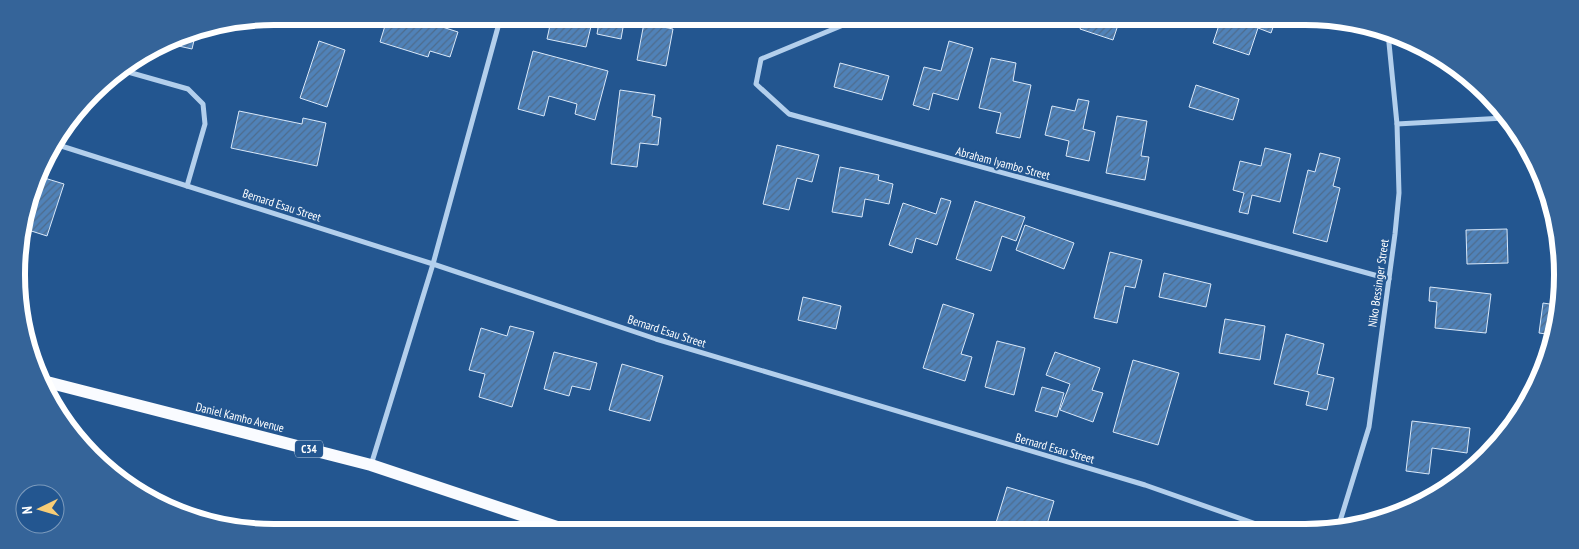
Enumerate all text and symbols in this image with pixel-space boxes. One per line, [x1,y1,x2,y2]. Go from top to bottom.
street label: Abraham Iyambo Street [954,143,1053,183]
street label: Bernard Esau Street [241,185,324,225]
street label: Niko Bessinger Street [1364,237,1392,328]
street label: Bernard Esau Street [626,311,709,351]
street label: Daniel Kamho Avenue [194,399,286,435]
street label: Bernard Esau Street [1014,430,1097,467]
road number: C34 [295,440,323,458]
north arrow [15,484,65,534]
text: N [18,506,36,515]

